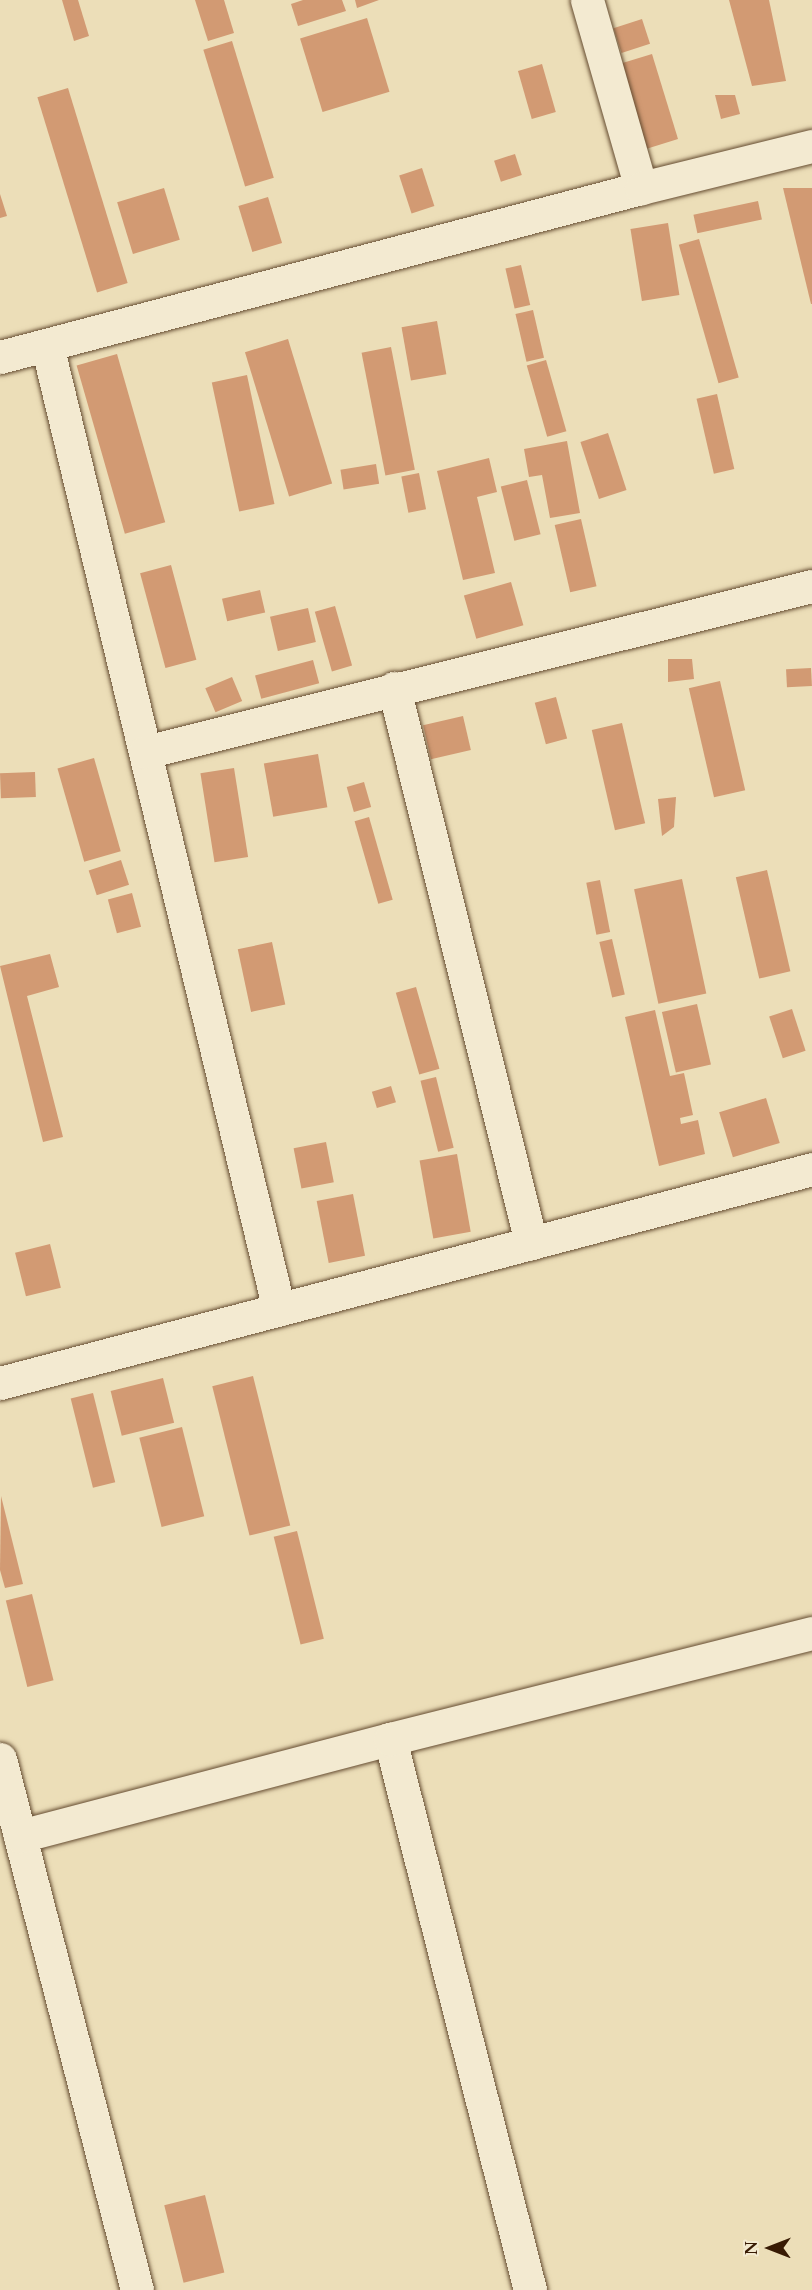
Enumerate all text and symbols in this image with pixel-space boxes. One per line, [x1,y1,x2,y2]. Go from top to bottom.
north arrow [740,2218,800,2278]
text: N [741,2241,763,2255]

